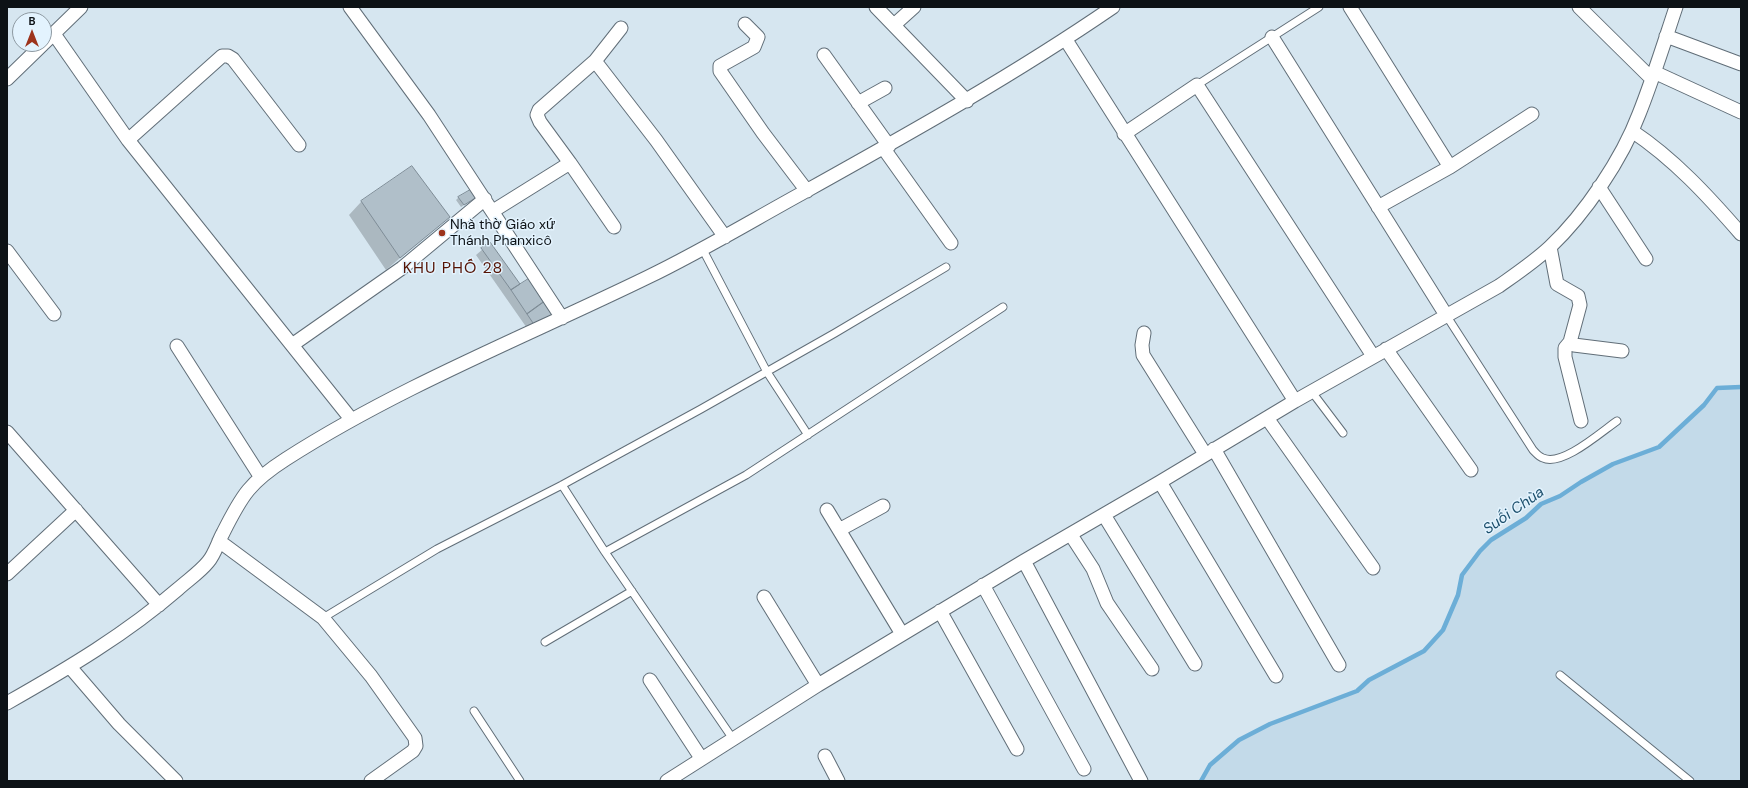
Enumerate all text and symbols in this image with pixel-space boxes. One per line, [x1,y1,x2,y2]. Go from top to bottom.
north arrow [12,12,52,52]
text: B [28,14,36,28]
place label: Nhà thờ Giáo xứ Thánh Phanxicô [450,217,555,250]
marker: Nhà thờ Giáo xứ Thánh Phanxicô [437,228,447,238]
district label: KHU PHỐ 28 [403,259,503,279]
water label: Suối Chùa [1480,483,1548,539]

